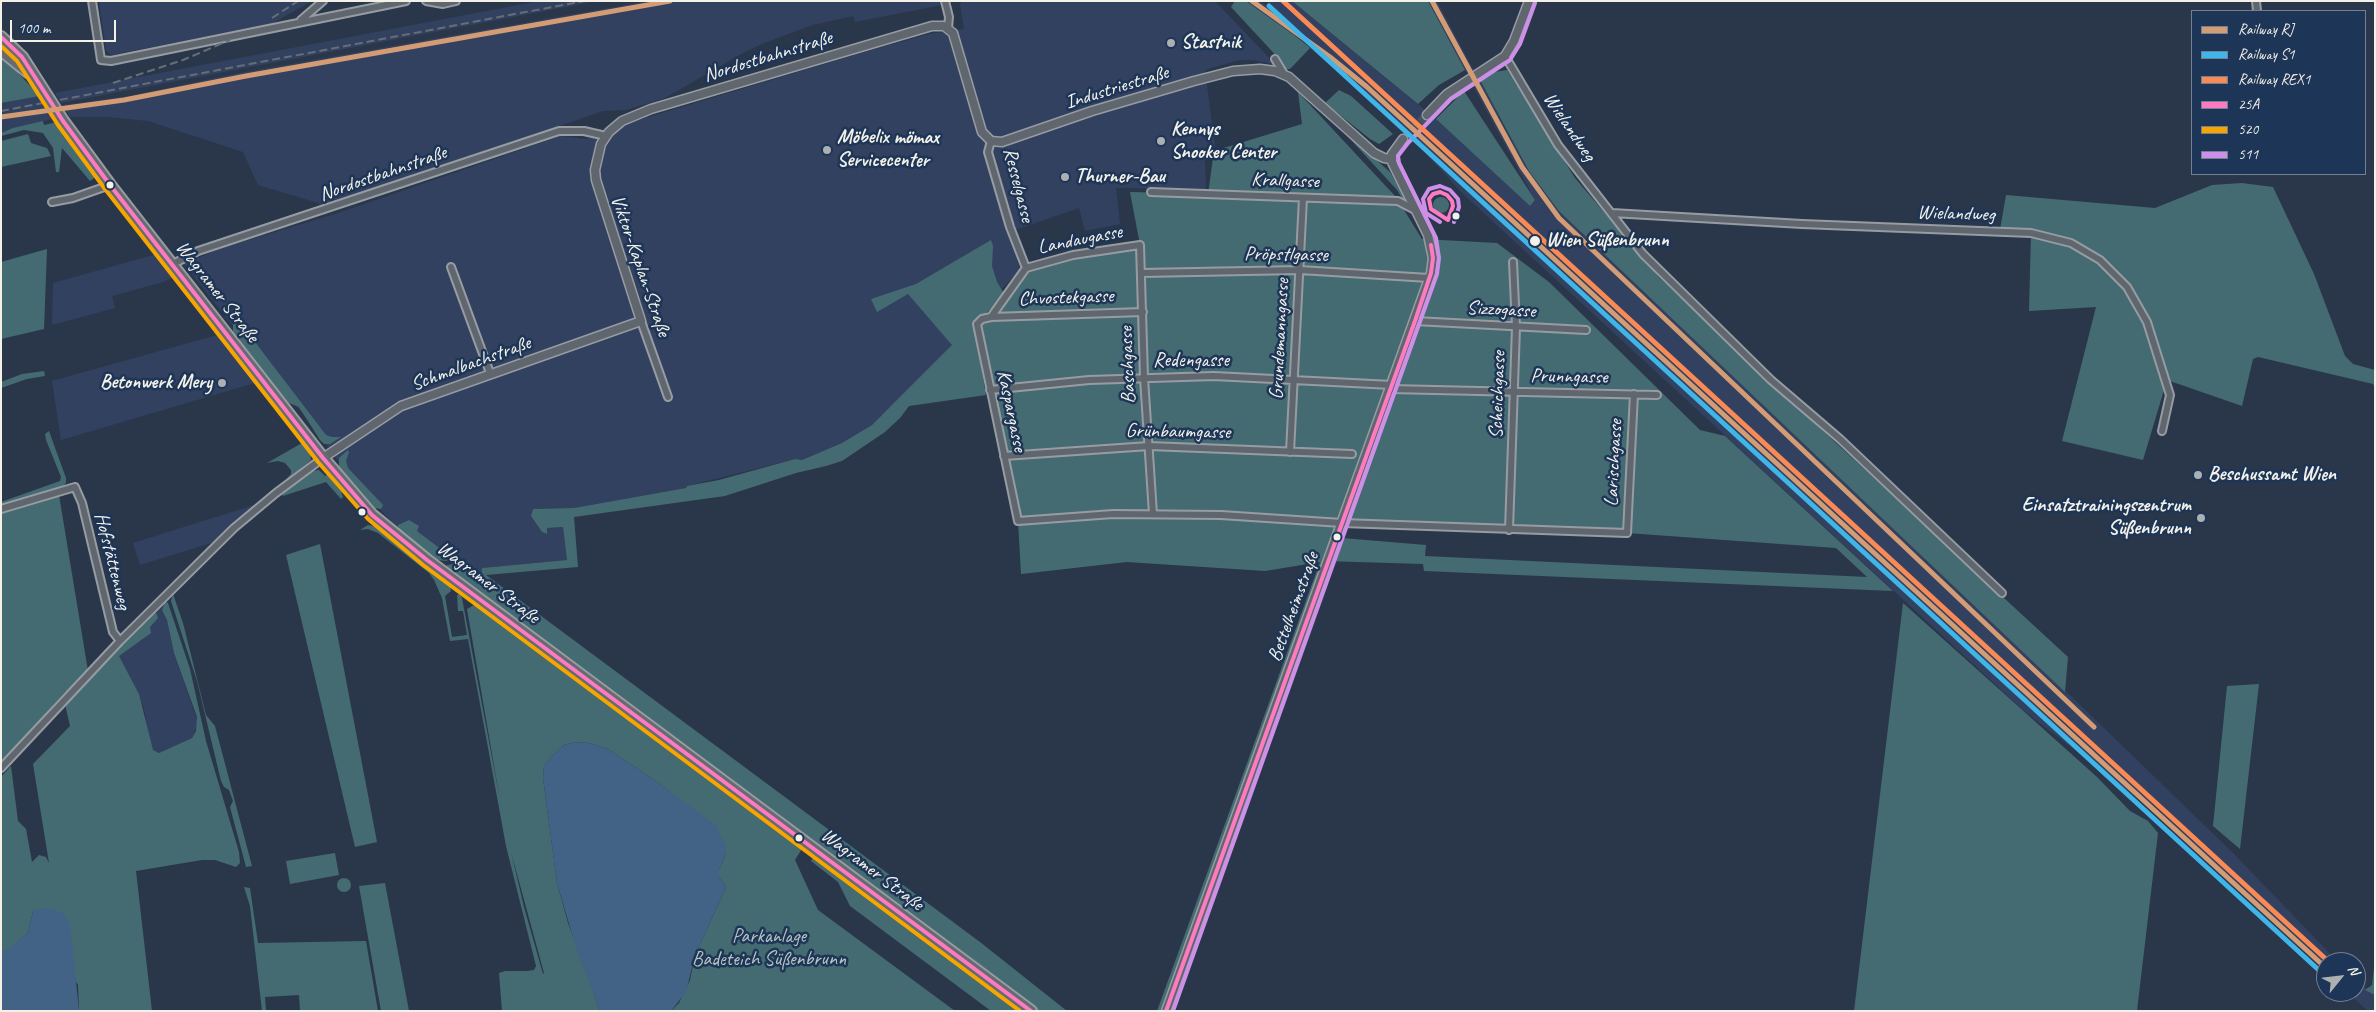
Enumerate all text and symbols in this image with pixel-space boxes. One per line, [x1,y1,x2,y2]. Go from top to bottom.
scale bar [12,10,119,42]
legend [2191,10,2366,175]
text: 100 m [18,19,50,38]
text: Railway RJ [2238,20,2293,39]
street label: Nordostbahnstraße [701,26,835,88]
place label: Stastnik [1181,31,1241,55]
marker: Stastnik [1165,37,1177,49]
text: Railway S1 [2238,45,2295,64]
street label: Industriestraße [1062,61,1172,115]
text: Railway REX1 [2238,70,2311,89]
street label: Wielandweg [1537,88,1601,166]
text: 25A [2238,95,2259,114]
place label: Kennys Snooker Center [1171,118,1276,165]
text: 520 [2238,120,2258,139]
place label: Möbelix mömax Servicecenter [837,126,939,173]
marker: Kennys Snooker Center [1155,135,1167,147]
street label: Nordostbahnstraße [316,141,450,207]
marker: Möbelix mömax Servicecenter [821,144,833,156]
street label: Resselgasse [997,145,1039,225]
text: 511 [2238,145,2258,164]
place label: Thurner-Bau [1075,165,1165,189]
street label: Krallgasse [1251,168,1319,194]
marker: Thurner-Bau [1059,171,1071,183]
unlabelled marker [105,180,115,190]
street label: Viktor-Kaplan-Straße [605,192,675,340]
street label: Wielandweg [1917,201,1995,227]
unlabelled marker [1451,211,1461,221]
street label: Landaugasse [1036,220,1124,260]
place label: Wien Süßenbrunn [1546,229,1669,253]
marker: Wien Süßenbrunn [1528,234,1542,248]
street label: Wagramer Straße [170,236,264,348]
street label: Pröpstlgasse [1244,242,1328,268]
street label: Grundemanngasse [1265,278,1295,400]
street label: Chvostekgasse [1018,284,1114,312]
street label: Sizzogasse [1466,296,1536,324]
street label: Baschgasse [1115,326,1141,404]
street label: Schmalbachstraße [408,331,534,397]
street label: Redengasse [1153,349,1229,373]
street label: Scheichgasse [1484,351,1512,439]
street label: Prunngasse [1530,364,1608,390]
street label: Kaspargasse [991,368,1031,454]
place label: Betonwerk Mery [100,371,212,395]
marker: Betonwerk Mery [216,377,228,389]
street label: Grünbaumgasse [1125,419,1231,445]
street label: Larischgasse [1600,419,1628,507]
place label: Beschussamt Wien [2208,463,2336,487]
marker: Beschussamt Wien [2192,469,2204,481]
place label: Einsatztrainingszentrum Süßenbrunn [2022,494,2191,541]
unlabelled marker [357,507,367,517]
street label: Hofstättenweg [88,510,136,612]
marker: Einsatztrainingszentrum Süßenbrunn [2195,512,2207,524]
unlabelled marker [1332,532,1342,542]
street label: Wagramer Straße [432,537,544,629]
street label: Bettelheimstraße [1263,549,1325,665]
street label: Wagramer Straße [816,824,928,916]
unlabelled marker [794,833,804,843]
park label: Parkanlage Badeteich Süßenbrunn [692,925,846,972]
north arrow [2316,952,2366,1002]
text: N [2344,962,2363,978]

